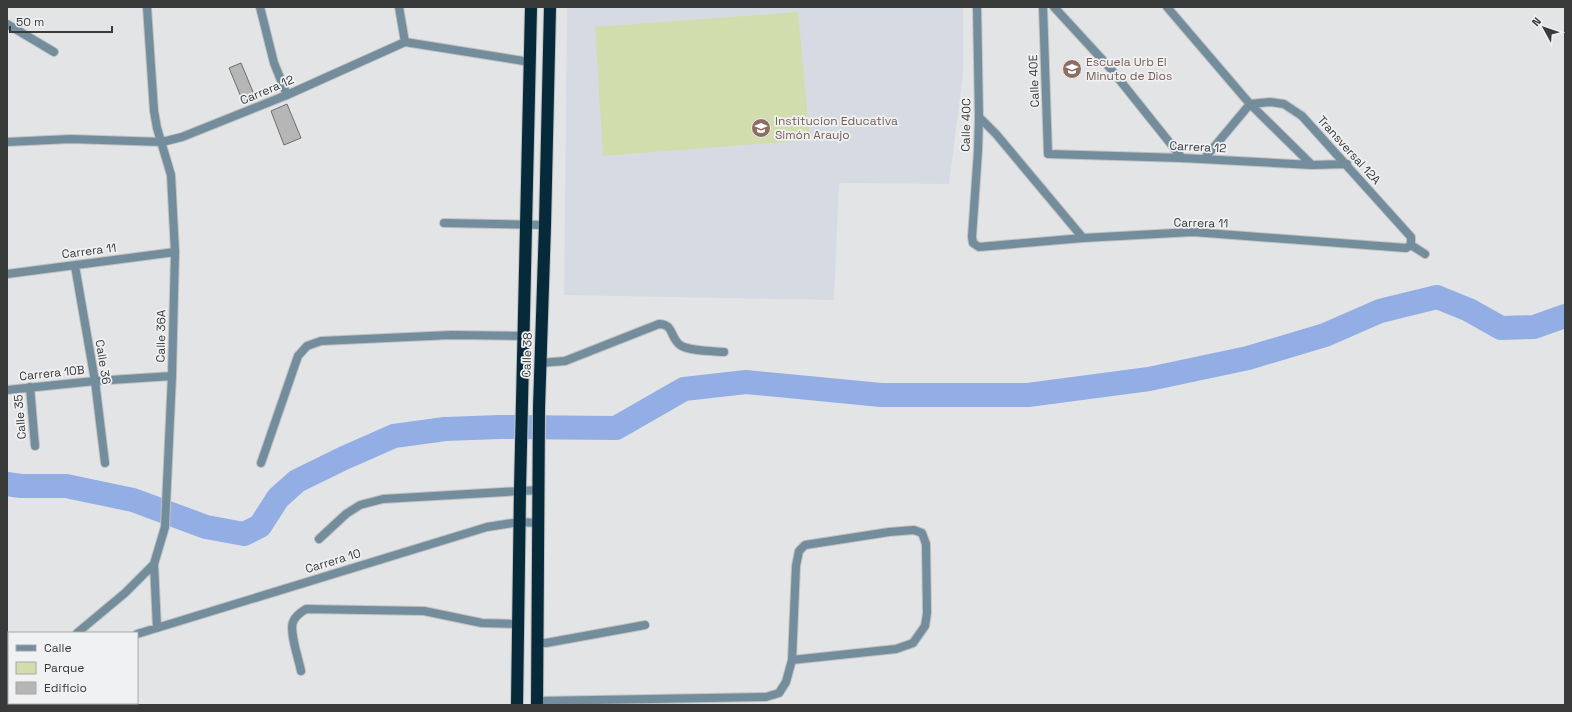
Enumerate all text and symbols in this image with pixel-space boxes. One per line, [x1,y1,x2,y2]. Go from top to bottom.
scale bar [10,8,112,34]
north arrow [1524,8,1564,48]
text: 50 m [16,14,44,30]
text: N [1529,14,1544,29]
street label: Calle 40E [1025,54,1043,108]
place label: Escuela Urb El Minuto de Dios [1086,54,1172,84]
school or university icon: Escuela Urb El Minuto de Dios [1061,58,1083,80]
street label: Carrera 12 [238,71,296,109]
street label: Calle 40C [958,98,974,152]
street label: Transversal 12A [1314,112,1385,188]
place label: Institucion Educativa Simón Araujo [775,113,898,143]
school or university icon: Institucion Educativa Simón Araujo [750,117,772,139]
street label: Carrera 12 [1169,138,1227,156]
street label: Carrera 11 [1173,215,1229,231]
street label: Carrera 11 [61,240,117,262]
street label: Calle 36A [153,309,169,363]
street label: Calle 38 [518,332,536,378]
street label: Calle 36 [92,338,114,386]
street label: Carrera 10B [19,362,85,384]
street label: Calle 35 [10,394,30,440]
street label: Carrera 10 [303,545,363,577]
legend [8,632,138,704]
text: Calle [44,640,72,656]
text: Parque [44,660,84,676]
text: Edificio [44,680,87,696]

